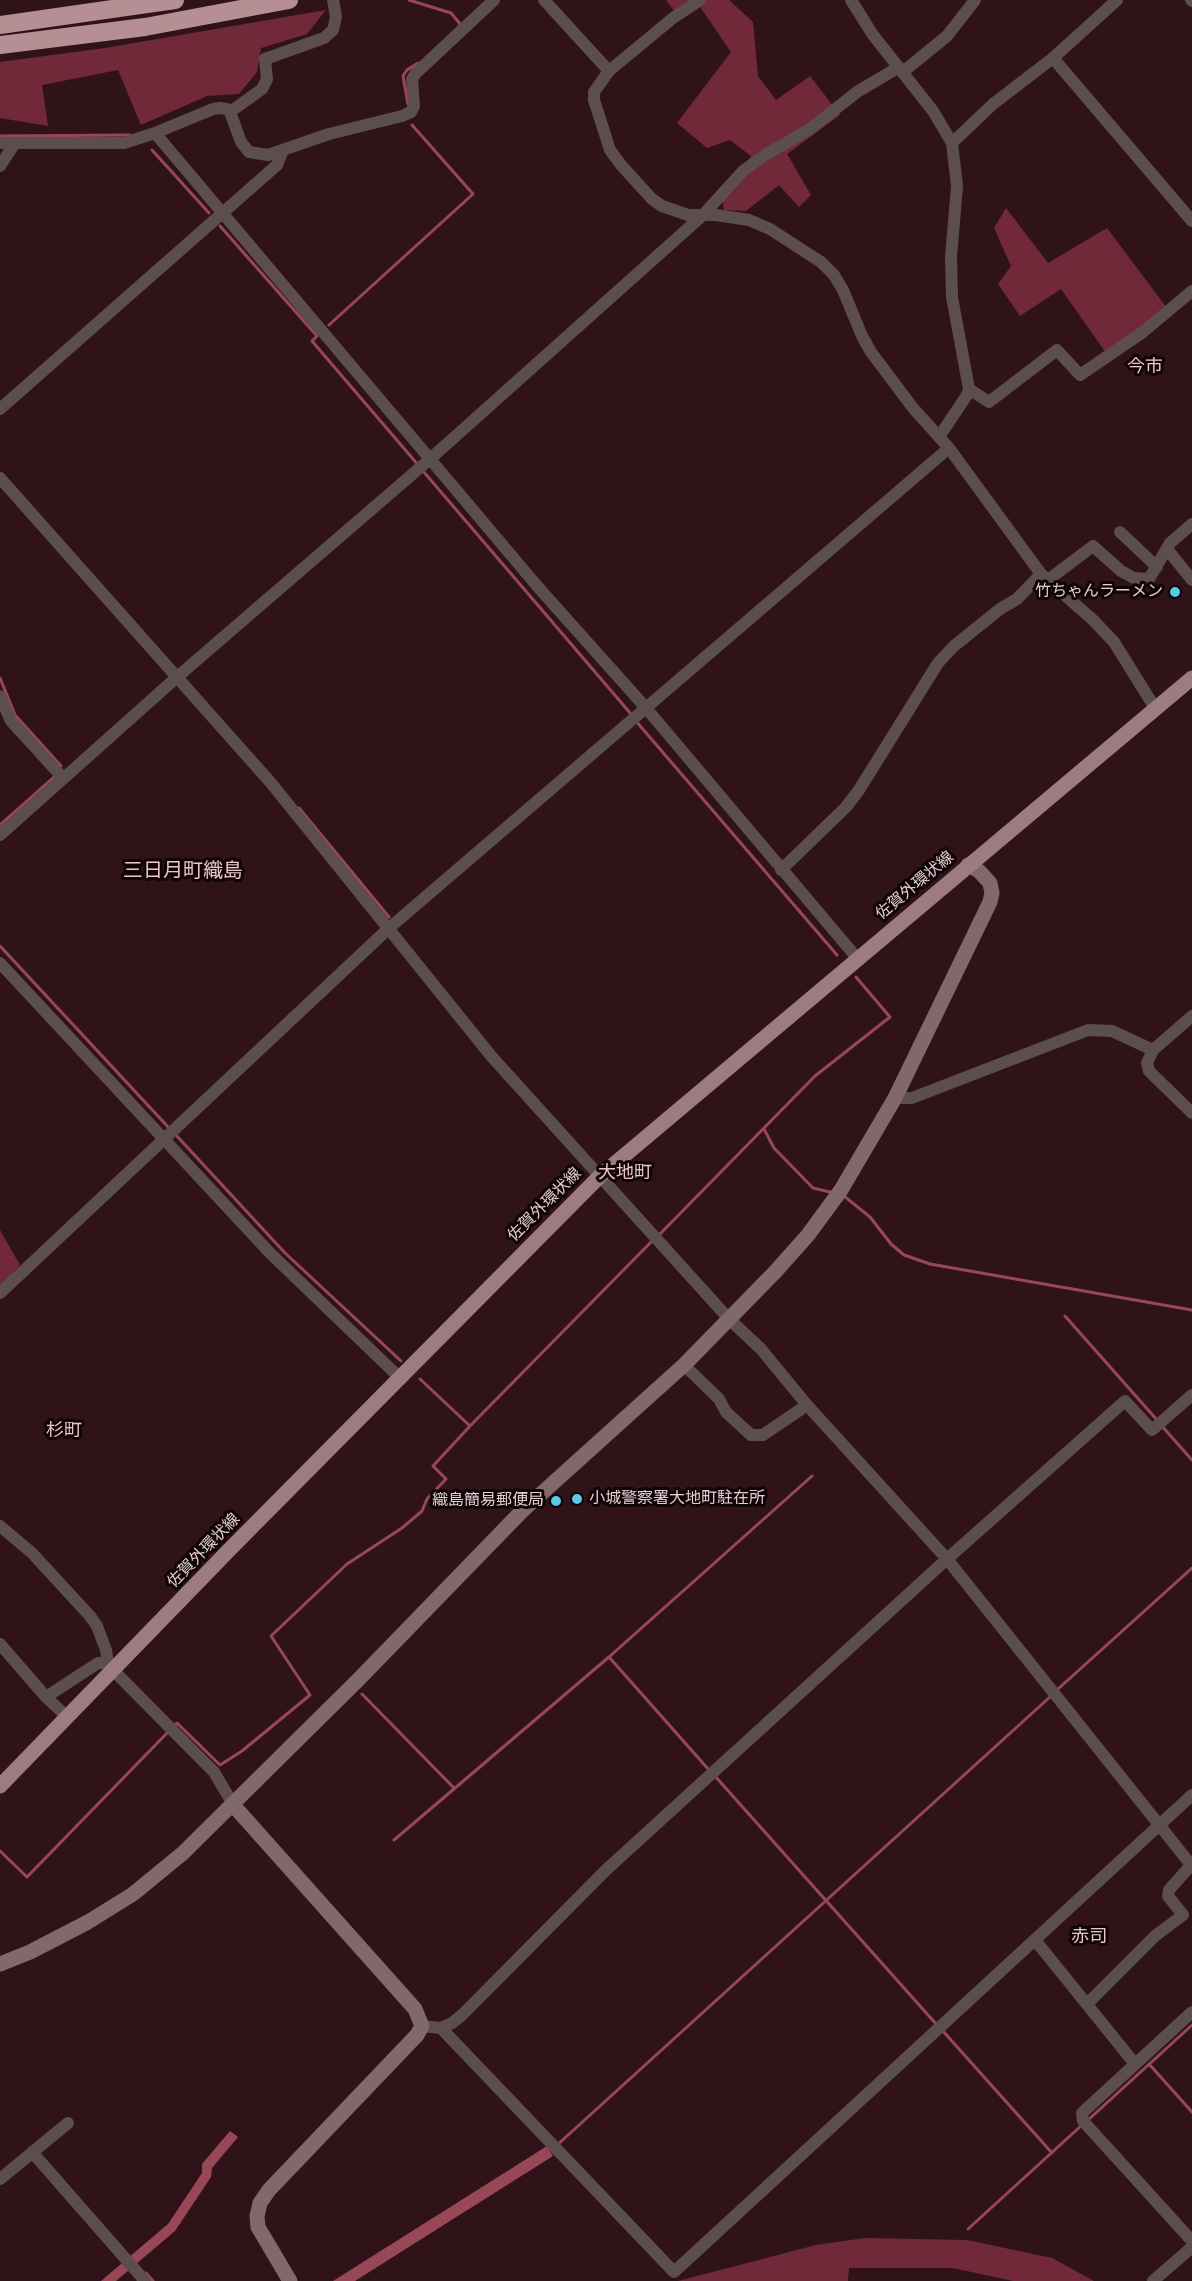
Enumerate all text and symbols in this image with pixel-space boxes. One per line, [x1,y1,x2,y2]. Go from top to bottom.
district label: 今市 [1127,356,1163,378]
place label: 竹ちゃんラーメン [1035,582,1163,602]
marker: 竹ちゃんラーメン [1168,585,1182,599]
street label: 佐賀外環状線 [872,848,958,924]
district label: 三日月町織島 [123,860,243,884]
district label: 大地町 [598,1162,652,1184]
street label: 佐賀外環状線 [504,1164,586,1246]
district label: 杉町 [46,1420,82,1442]
place label: 小城警察署大地町駐在所 [589,1489,765,1509]
place label: 織島簡易郵便局 [432,1491,544,1511]
marker: 小城警察署大地町駐在所 [570,1492,584,1506]
marker: 織島簡易郵便局 [549,1494,563,1508]
street label: 佐賀外環状線 [164,1510,244,1592]
district label: 赤司 [1071,1926,1107,1948]

